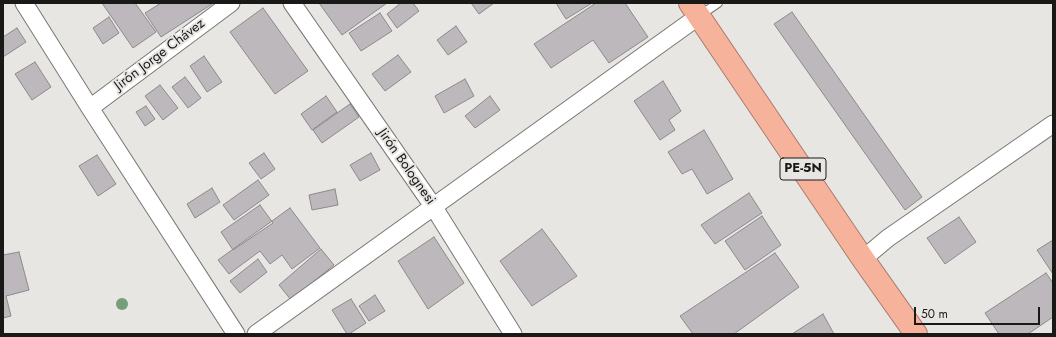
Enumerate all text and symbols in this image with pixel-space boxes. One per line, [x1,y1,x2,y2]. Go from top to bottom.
street label: Jirón Jorge Chávez [111,16,209,94]
street label: Jirón Bolognesi [374,126,438,208]
road number: PE-5N [780,158,826,180]
scale bar [916,299,1042,325]
text: 50 m [921,305,948,323]

